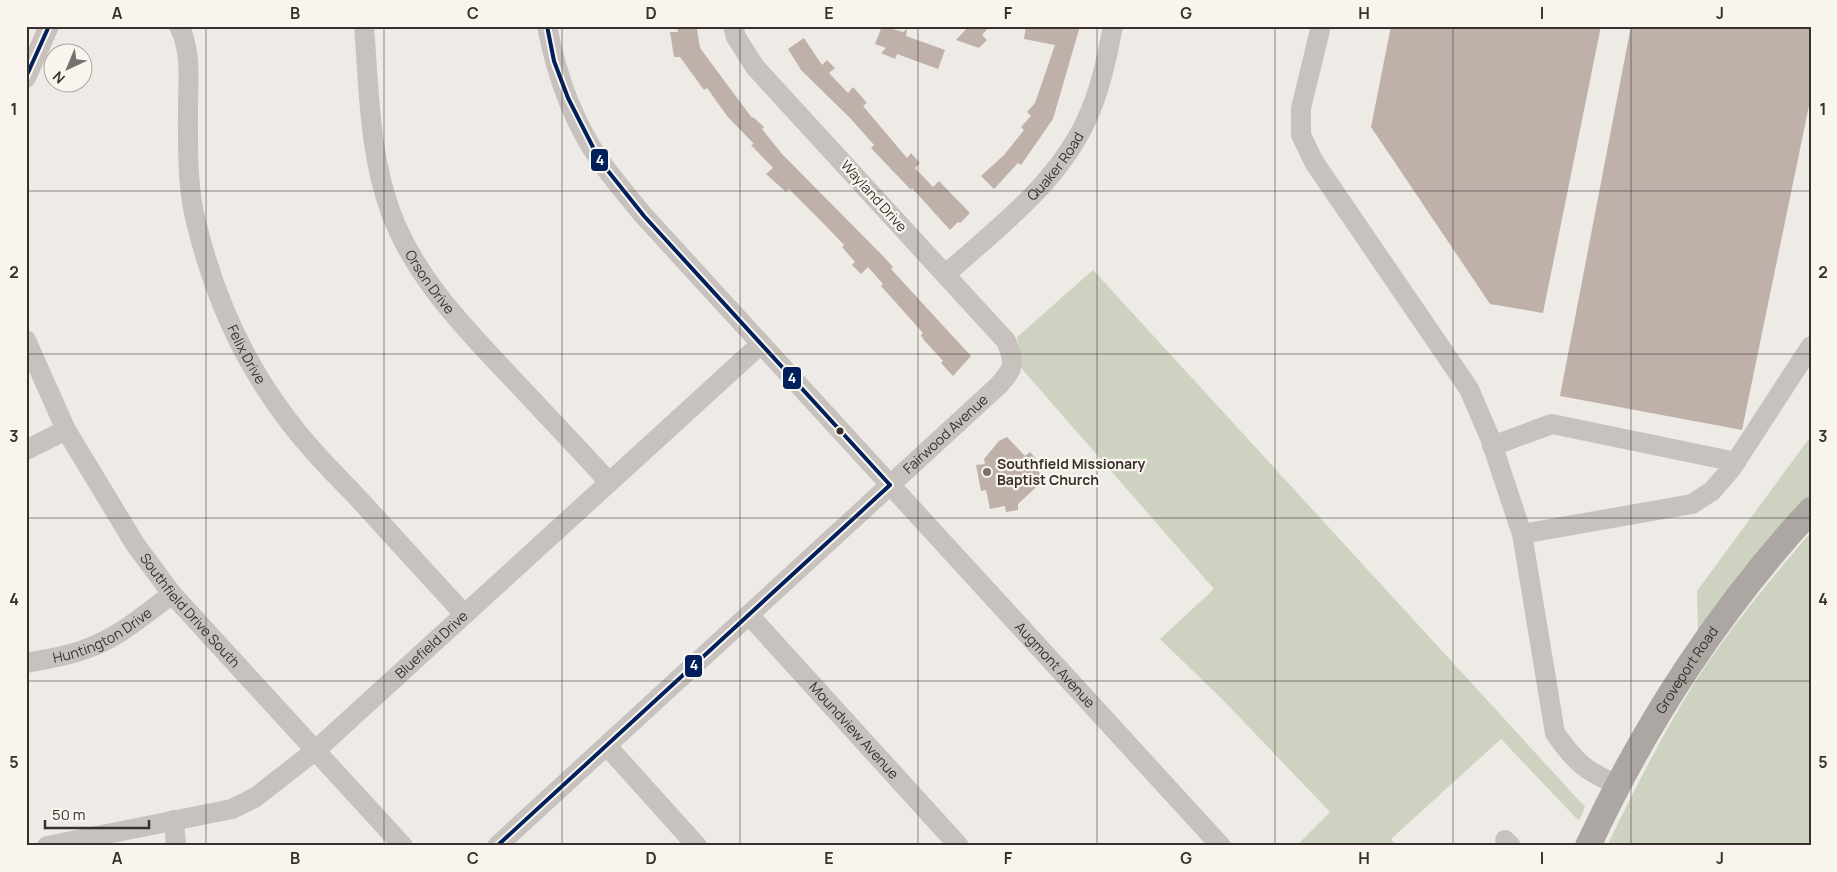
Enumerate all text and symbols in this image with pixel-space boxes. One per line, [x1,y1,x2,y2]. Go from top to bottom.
text: A [112,2,123,24]
text: B [290,2,300,24]
text: C [467,2,479,24]
text: D [645,2,657,24]
text: E [824,2,834,24]
text: F [1004,2,1013,24]
text: G [1180,2,1192,24]
text: H [1358,2,1370,24]
text: I [1540,2,1544,24]
text: J [1716,2,1724,24]
north arrow [42,42,92,92]
text: N [48,67,69,88]
text: 1 [10,98,18,120]
text: 1 [1819,98,1827,120]
street label: Quaker Road [1023,128,1088,205]
line badge: 4 [590,148,609,172]
text: 4 [596,150,604,169]
street label: Wayland Drive [837,156,912,236]
street label: Orson Drive [401,246,459,318]
text: 2 [9,261,19,283]
text: 2 [1818,261,1828,283]
street label: Felix Drive [223,321,271,387]
line badge: 4 [782,366,802,390]
text: 4 [788,368,796,387]
street label: Fairwood Avenue [899,390,992,478]
text: 3 [9,425,19,447]
text: 3 [1818,425,1828,447]
unlabelled marker [835,426,845,436]
place label: Southfield Missionary Baptist Church [997,454,1145,489]
marker: Southfield Missionary Baptist Church [981,466,993,478]
street label: Southfield Drive South [136,549,245,671]
text: 4 [9,588,19,610]
text: 4 [1818,588,1828,610]
street label: Huntington Drive [51,603,156,667]
street label: Bluefield Drive [391,606,472,682]
street label: Augmont Avenue [1011,617,1100,712]
street label: Groveport Road [1651,622,1722,717]
line badge: 4 [684,654,703,678]
text: 4 [690,655,698,674]
street label: Moundview Avenue [805,678,903,783]
text: 5 [9,751,19,773]
text: 5 [1818,751,1828,773]
scale bar [45,797,149,829]
text: 50 m [52,804,86,825]
text: A [112,847,123,869]
text: B [290,847,300,869]
text: C [467,847,479,869]
text: D [645,847,657,869]
text: E [824,847,834,869]
text: F [1004,847,1013,869]
text: G [1180,847,1192,869]
text: H [1358,847,1370,869]
text: I [1540,847,1544,869]
text: J [1716,847,1724,869]

